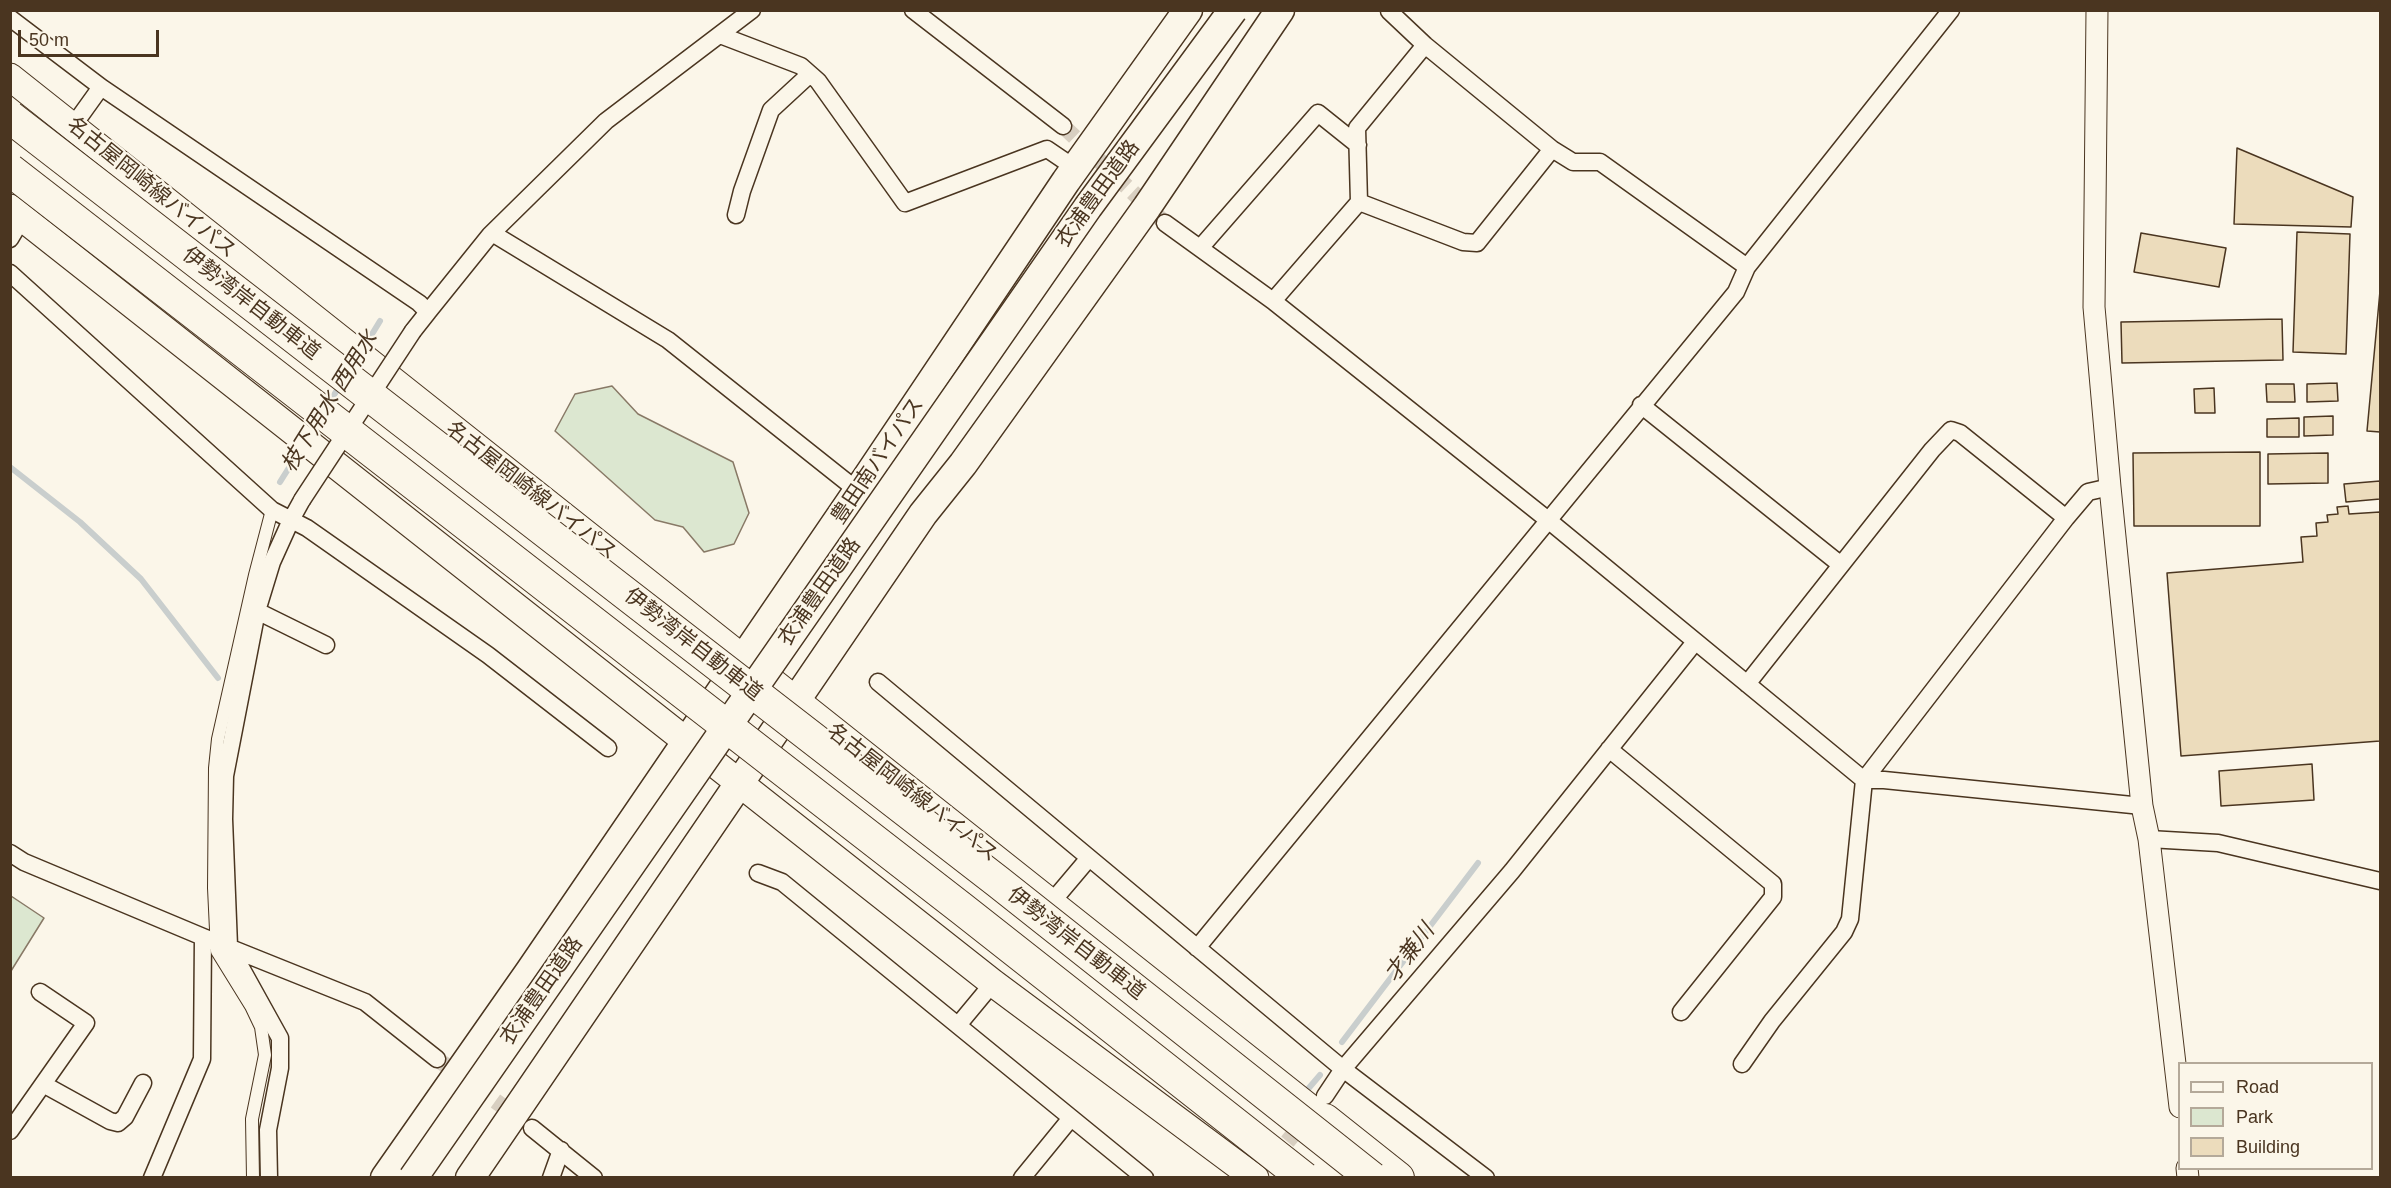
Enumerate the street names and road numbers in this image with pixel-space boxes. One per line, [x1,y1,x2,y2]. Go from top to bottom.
street label: 名古屋岡崎線バイパス [61,112,241,264]
street label: 衣浦豊田道路 [1051,136,1145,252]
street label: 伊勢湾岸自動車道 [177,242,325,366]
street label: 豊田南バイパス [826,393,930,529]
street label: 名古屋岡崎線バイパス [441,416,621,566]
street label: 衣浦豊田道路 [774,533,866,651]
street label: 伊勢湾岸自動車道 [619,583,767,707]
street label: 名古屋岡崎線バイパス [822,718,1002,868]
street label: 伊勢湾岸自動車道 [1002,882,1150,1006]
street label: 衣浦豊田道路 [496,932,588,1050]

